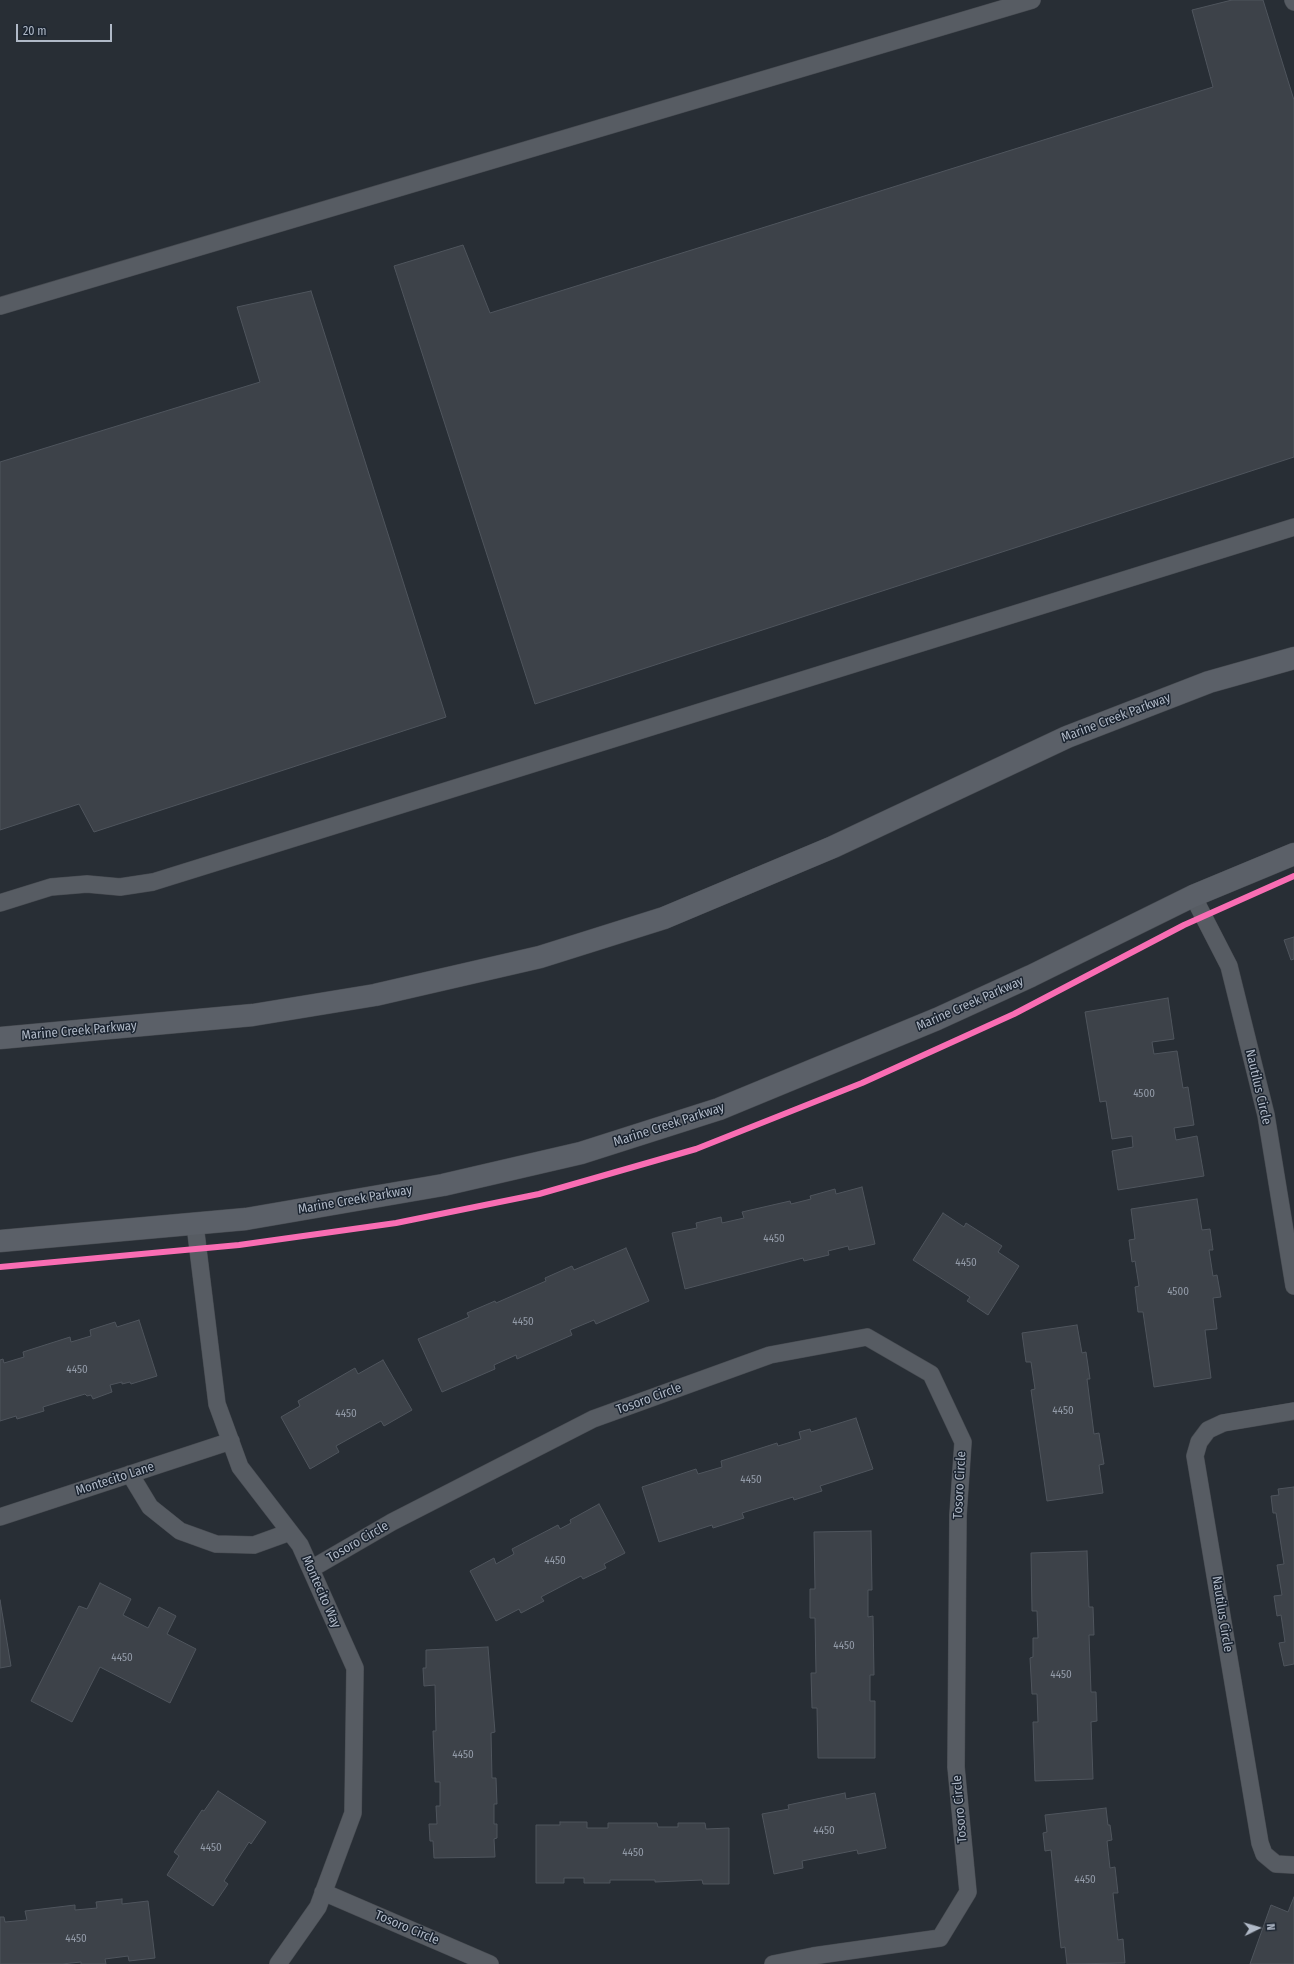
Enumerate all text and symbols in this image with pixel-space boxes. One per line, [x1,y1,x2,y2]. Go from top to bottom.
scale bar [18,16,114,42]
text: 20 m [23,24,47,38]
street label: Marine Creek Parkway [1059,690,1173,746]
street label: Marine Creek Parkway [914,973,1026,1035]
street label: Marine Creek Parkway [21,1018,137,1044]
street label: Nautilus Circle [1242,1048,1274,1126]
house number: 4500 [1133,1087,1155,1101]
street label: Marine Creek Parkway [612,1100,726,1150]
street label: Marine Creek Parkway [297,1182,413,1218]
house number: 4450 [763,1232,785,1246]
house number: 4450 [955,1256,977,1270]
house number: 4500 [1167,1285,1189,1299]
house number: 4450 [512,1315,534,1329]
house number: 4450 [66,1363,88,1377]
street label: Tosoro Circle [614,1380,684,1418]
house number: 4450 [1052,1404,1074,1418]
house number: 4450 [335,1407,357,1421]
street label: Tosoro Circle [950,1451,970,1519]
street label: Montecito Lane [74,1459,156,1499]
house number: 4450 [740,1473,762,1487]
street label: Tosoro Circle [325,1518,391,1566]
street label: Montecito Way [298,1553,344,1631]
house number: 4450 [544,1554,566,1568]
street label: Nautilus Circle [1208,1575,1236,1653]
house number: 4450 [833,1639,855,1653]
house number: 4450 [111,1651,133,1665]
house number: 4450 [1050,1668,1072,1682]
house number: 4450 [452,1748,474,1762]
street label: Tosoro Circle [949,1774,971,1844]
house number: 4450 [813,1824,835,1838]
house number: 4450 [200,1841,222,1855]
house number: 4450 [622,1846,644,1860]
house number: 4450 [1074,1873,1096,1887]
street label: Tosoro Circle [373,1908,441,1948]
north arrow [1238,1908,1278,1948]
text: N [1264,1923,1277,1931]
house number: 4450 [65,1932,87,1946]

